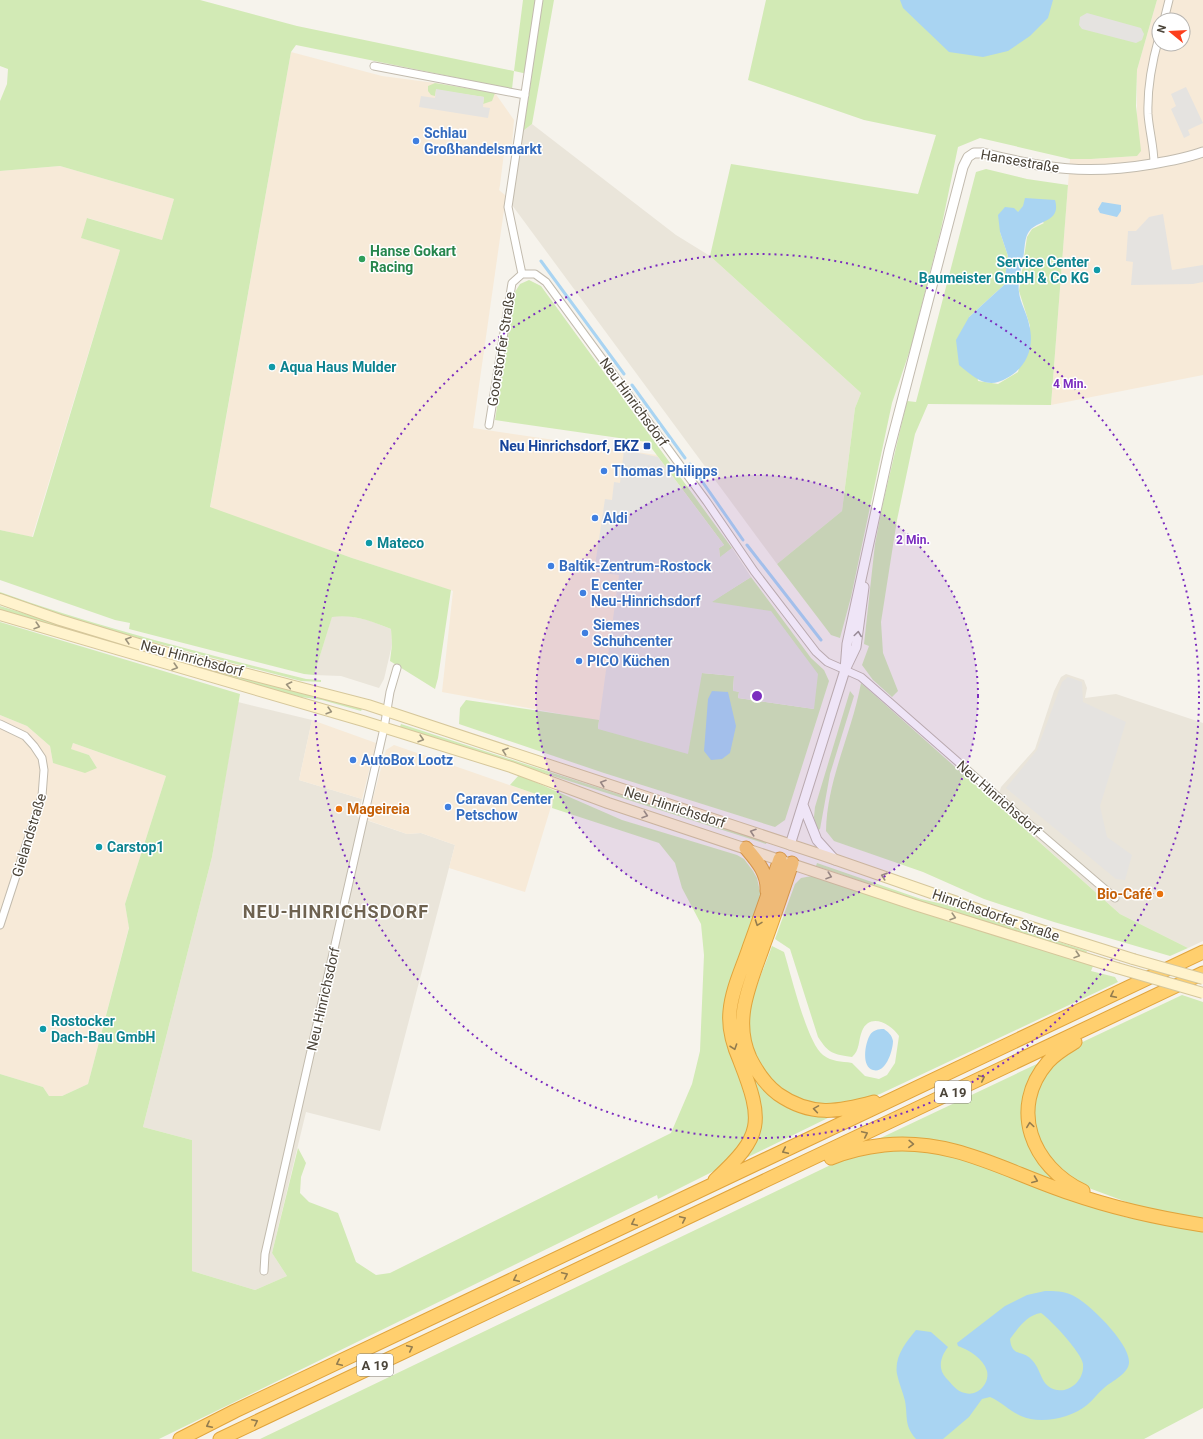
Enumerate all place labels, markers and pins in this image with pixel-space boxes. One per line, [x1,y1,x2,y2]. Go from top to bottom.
place label: Schlau Großhandelsmarkt [424,125,542,157]
marker: Schlau Großhandelsmarkt [411,136,421,146]
place label: Hanse Gokart Racing [370,243,456,275]
marker: Hanse Gokart Racing [357,254,367,264]
place label: Service Center Baumeister GmbH & Co KG [919,254,1089,286]
marker: Service Center Baumeister GmbH & Co KG [1092,265,1102,275]
place label: Aqua Haus Mulder [280,359,396,375]
marker: Aqua Haus Mulder [267,362,277,372]
place label: Neu Hinrichsdorf, EKZ [499,438,639,454]
marker: Neu Hinrichsdorf, EKZ [642,441,652,451]
place label: Thomas Philipps [612,463,718,479]
marker: Thomas Philipps [599,466,609,476]
place label: Aldi [603,510,628,526]
marker: Aldi [590,513,600,523]
place label: Mateco [377,535,424,551]
marker: Mateco [364,538,374,548]
place label: Baltik-Zentrum-Rostock [559,558,711,574]
marker: Baltik-Zentrum-Rostock [546,561,556,571]
place label: E center Neu-Hinrichsdorf [591,577,701,609]
marker: E center Neu-Hinrichsdorf [578,588,588,598]
place label: Siemes Schuhcenter [593,617,673,649]
marker: Siemes Schuhcenter [580,628,590,638]
place label: PICO Küchen [587,653,670,669]
marker: PICO Küchen [574,656,584,666]
centre of rings [750,689,764,703]
place label: AutoBox Lootz [361,752,453,768]
marker: AutoBox Lootz [348,755,358,765]
place label: Caravan Center Petschow [456,791,553,823]
place label: Mageireia [347,801,410,817]
marker: Caravan Center Petschow [443,802,453,812]
marker: Mageireia [334,804,344,814]
place label: Carstop1 [107,839,164,855]
marker: Carstop1 [94,842,104,852]
place label: Bio-Café [1097,886,1152,902]
marker: Bio-Café [1155,889,1165,899]
place label: Rostocker Dach-Bau GmbH [51,1013,155,1045]
marker: Rostocker Dach-Bau GmbH [38,1024,48,1034]

